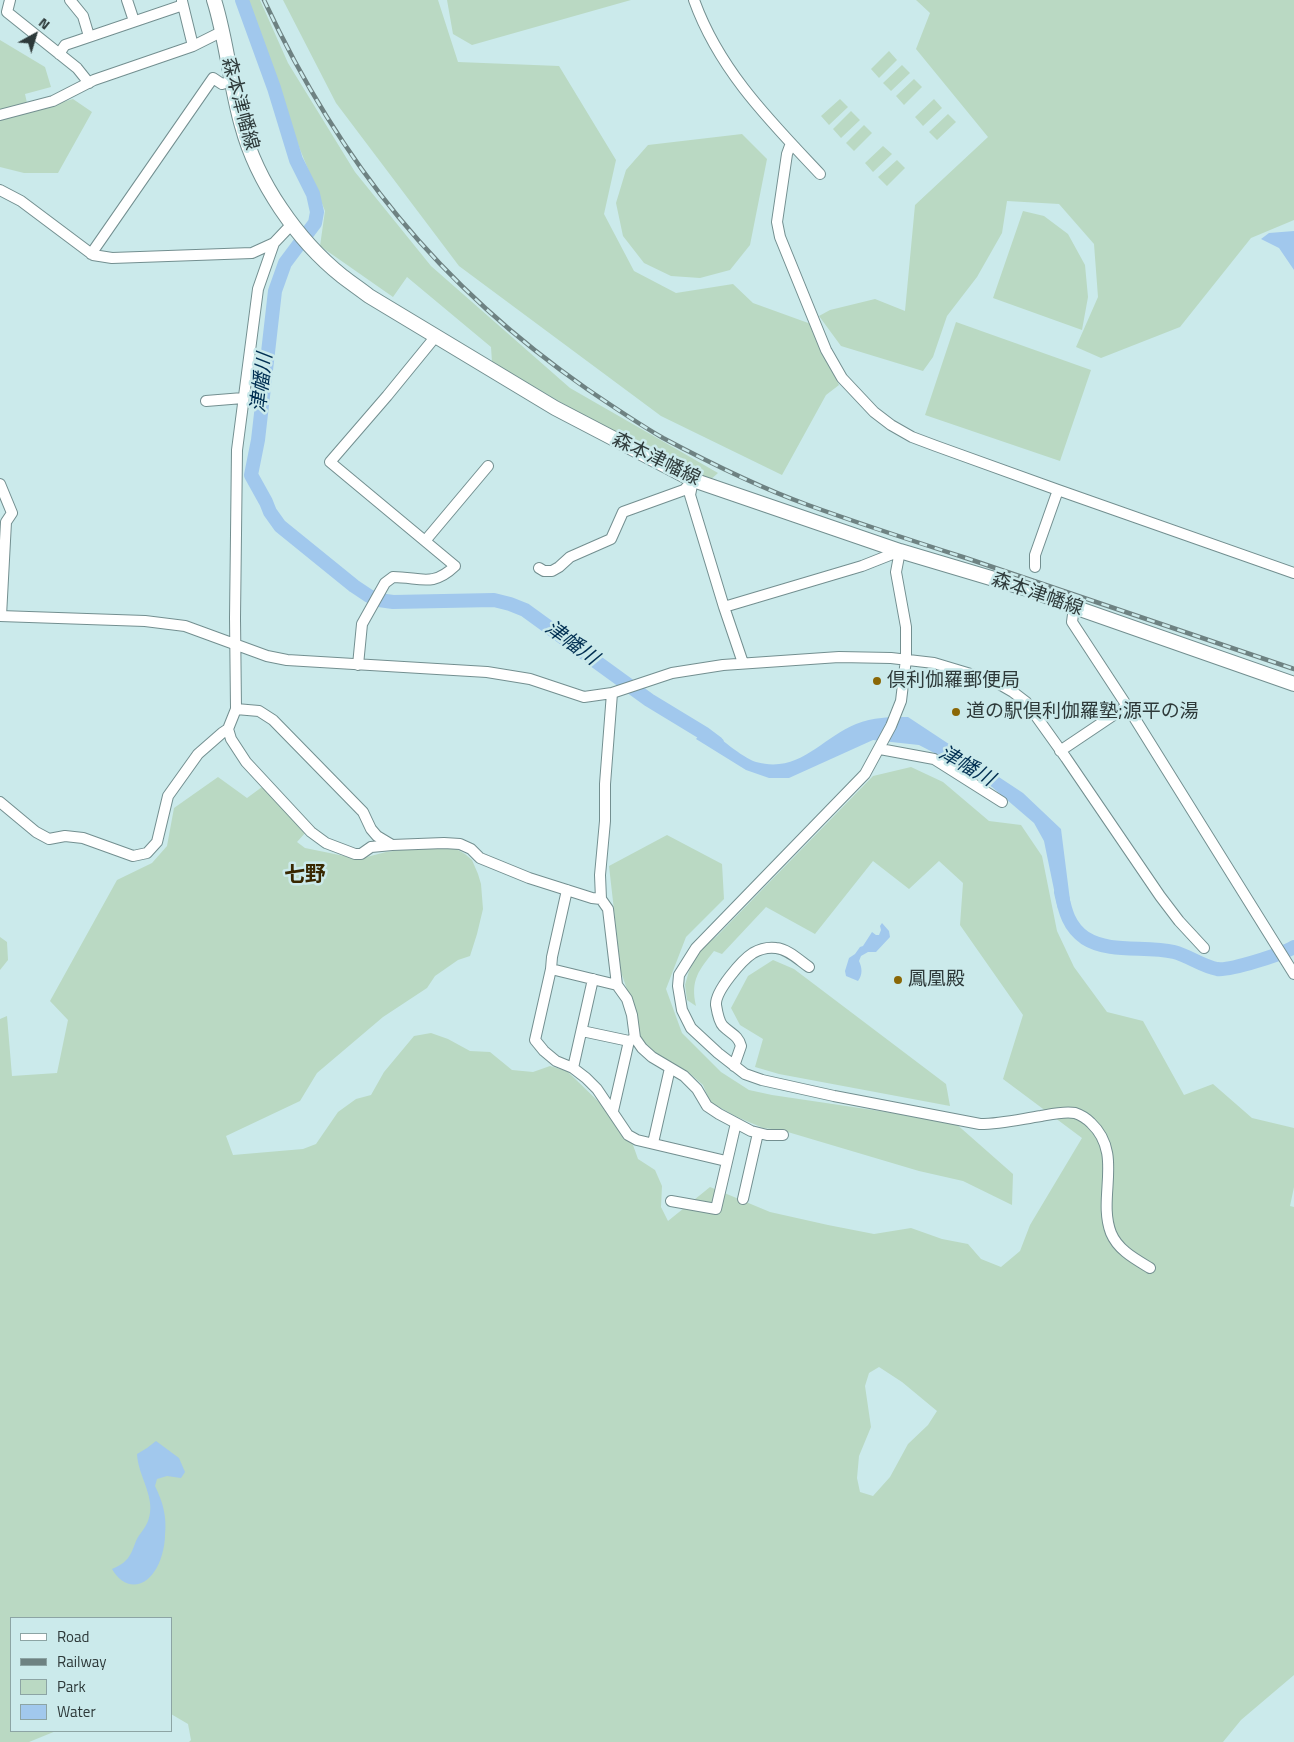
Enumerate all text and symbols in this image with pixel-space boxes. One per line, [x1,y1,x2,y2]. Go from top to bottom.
north arrow [10,10,60,60]
text: N [34,12,55,34]
street label: 森本津幡線 [216,55,262,153]
water label: 津幡川 [247,352,279,414]
street label: 森本津幡線 [608,429,704,491]
street label: 森本津幡線 [988,569,1086,621]
water label: 津幡川 [540,617,602,671]
place label: 倶利伽羅郵便局 [887,670,1020,692]
marker: 倶利伽羅郵便局 [871,675,883,687]
place label: 道の駅倶利伽羅塾;源平の湯 [966,701,1199,723]
marker: 道の駅倶利伽羅塾;源平の湯 [950,706,962,718]
water label: 津幡川 [934,742,998,792]
district label: 七野 [284,863,326,889]
place label: 鳳凰殿 [908,969,965,991]
marker: 鳳凰殿 [892,974,904,986]
legend [10,1617,172,1732]
text: Road [57,1625,89,1648]
text: Railway [57,1650,107,1673]
text: Park [57,1675,86,1698]
text: Water [57,1700,96,1723]

